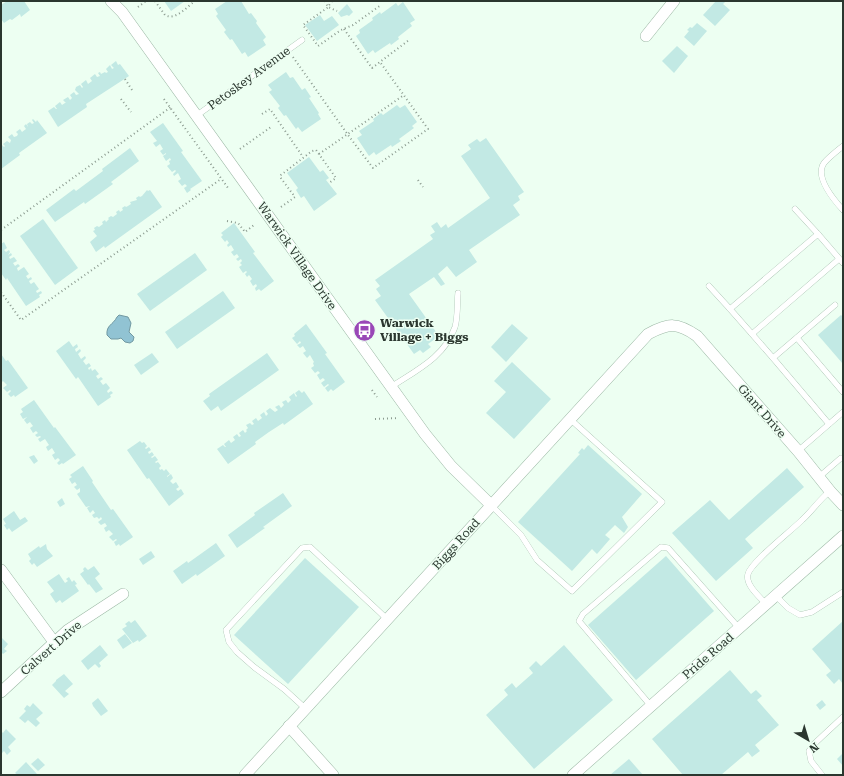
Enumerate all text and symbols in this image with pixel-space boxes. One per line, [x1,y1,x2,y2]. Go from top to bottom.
street label: Petoskey Avenue [205,43,293,113]
street label: Warwick Village Drive [255,200,340,313]
place label: Warwick Village + Biggs [380,316,469,344]
bus stop icon: Warwick Village + Biggs [352,317,378,343]
street label: Giant Drive [735,381,789,441]
street label: Biggs Road [429,515,483,572]
street label: Calvert Drive [18,617,85,678]
street label: Pride Road [680,630,737,682]
north arrow [788,720,828,760]
text: N [806,740,821,756]

